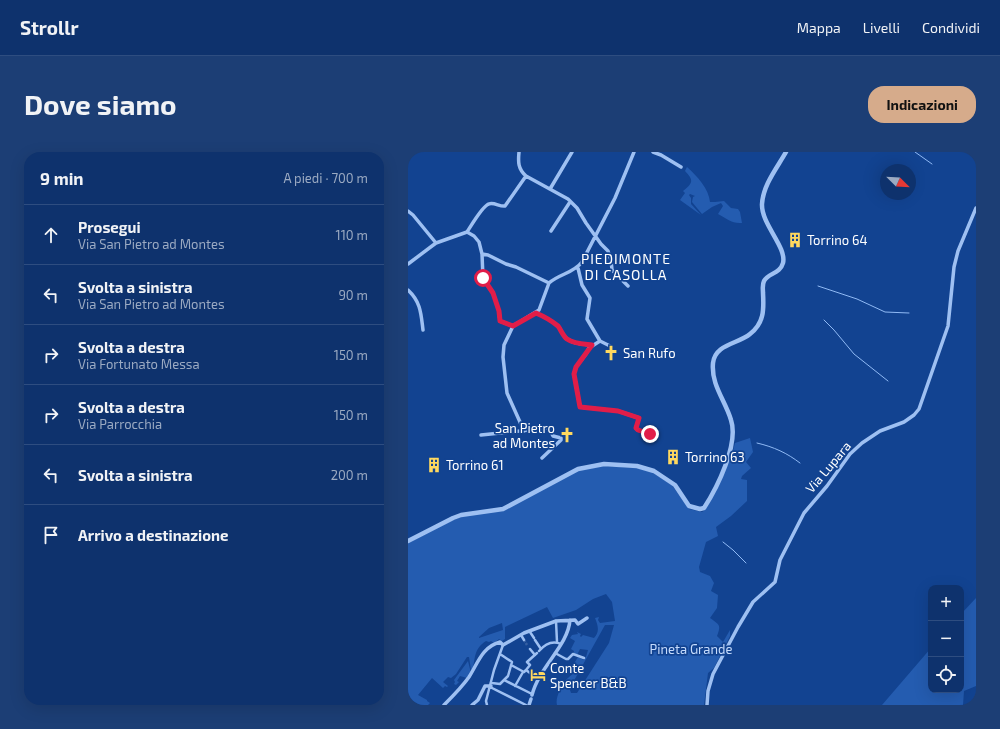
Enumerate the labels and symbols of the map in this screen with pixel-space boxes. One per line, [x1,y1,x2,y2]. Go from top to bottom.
north arrow [880,164,916,200]
building icon: Torrino 64 [786,231,804,249]
place label: Torrino 64 [807,232,867,248]
district label: PIEDIMONTE DI CASOLLA [581,250,671,283]
route start [474,269,492,287]
church icon: San Rufo [602,344,620,362]
place label: San Rufo [623,345,676,361]
place label: San Pietro ad Montes [493,420,555,451]
route end [641,425,659,443]
church icon: San Pietro ad Montes [558,426,576,444]
street label: Via Lupara [802,438,854,496]
building icon: Torrino 63 [664,448,682,466]
place label: Torrino 63 [685,449,745,465]
building icon: Torrino 61 [425,456,443,474]
place label: Torrino 61 [446,457,504,473]
park label: Pineta Grande [650,641,732,657]
place label: Conte Spencer B&B [550,660,627,691]
hotel icon: Conte Spencer B&B [529,666,547,684]

